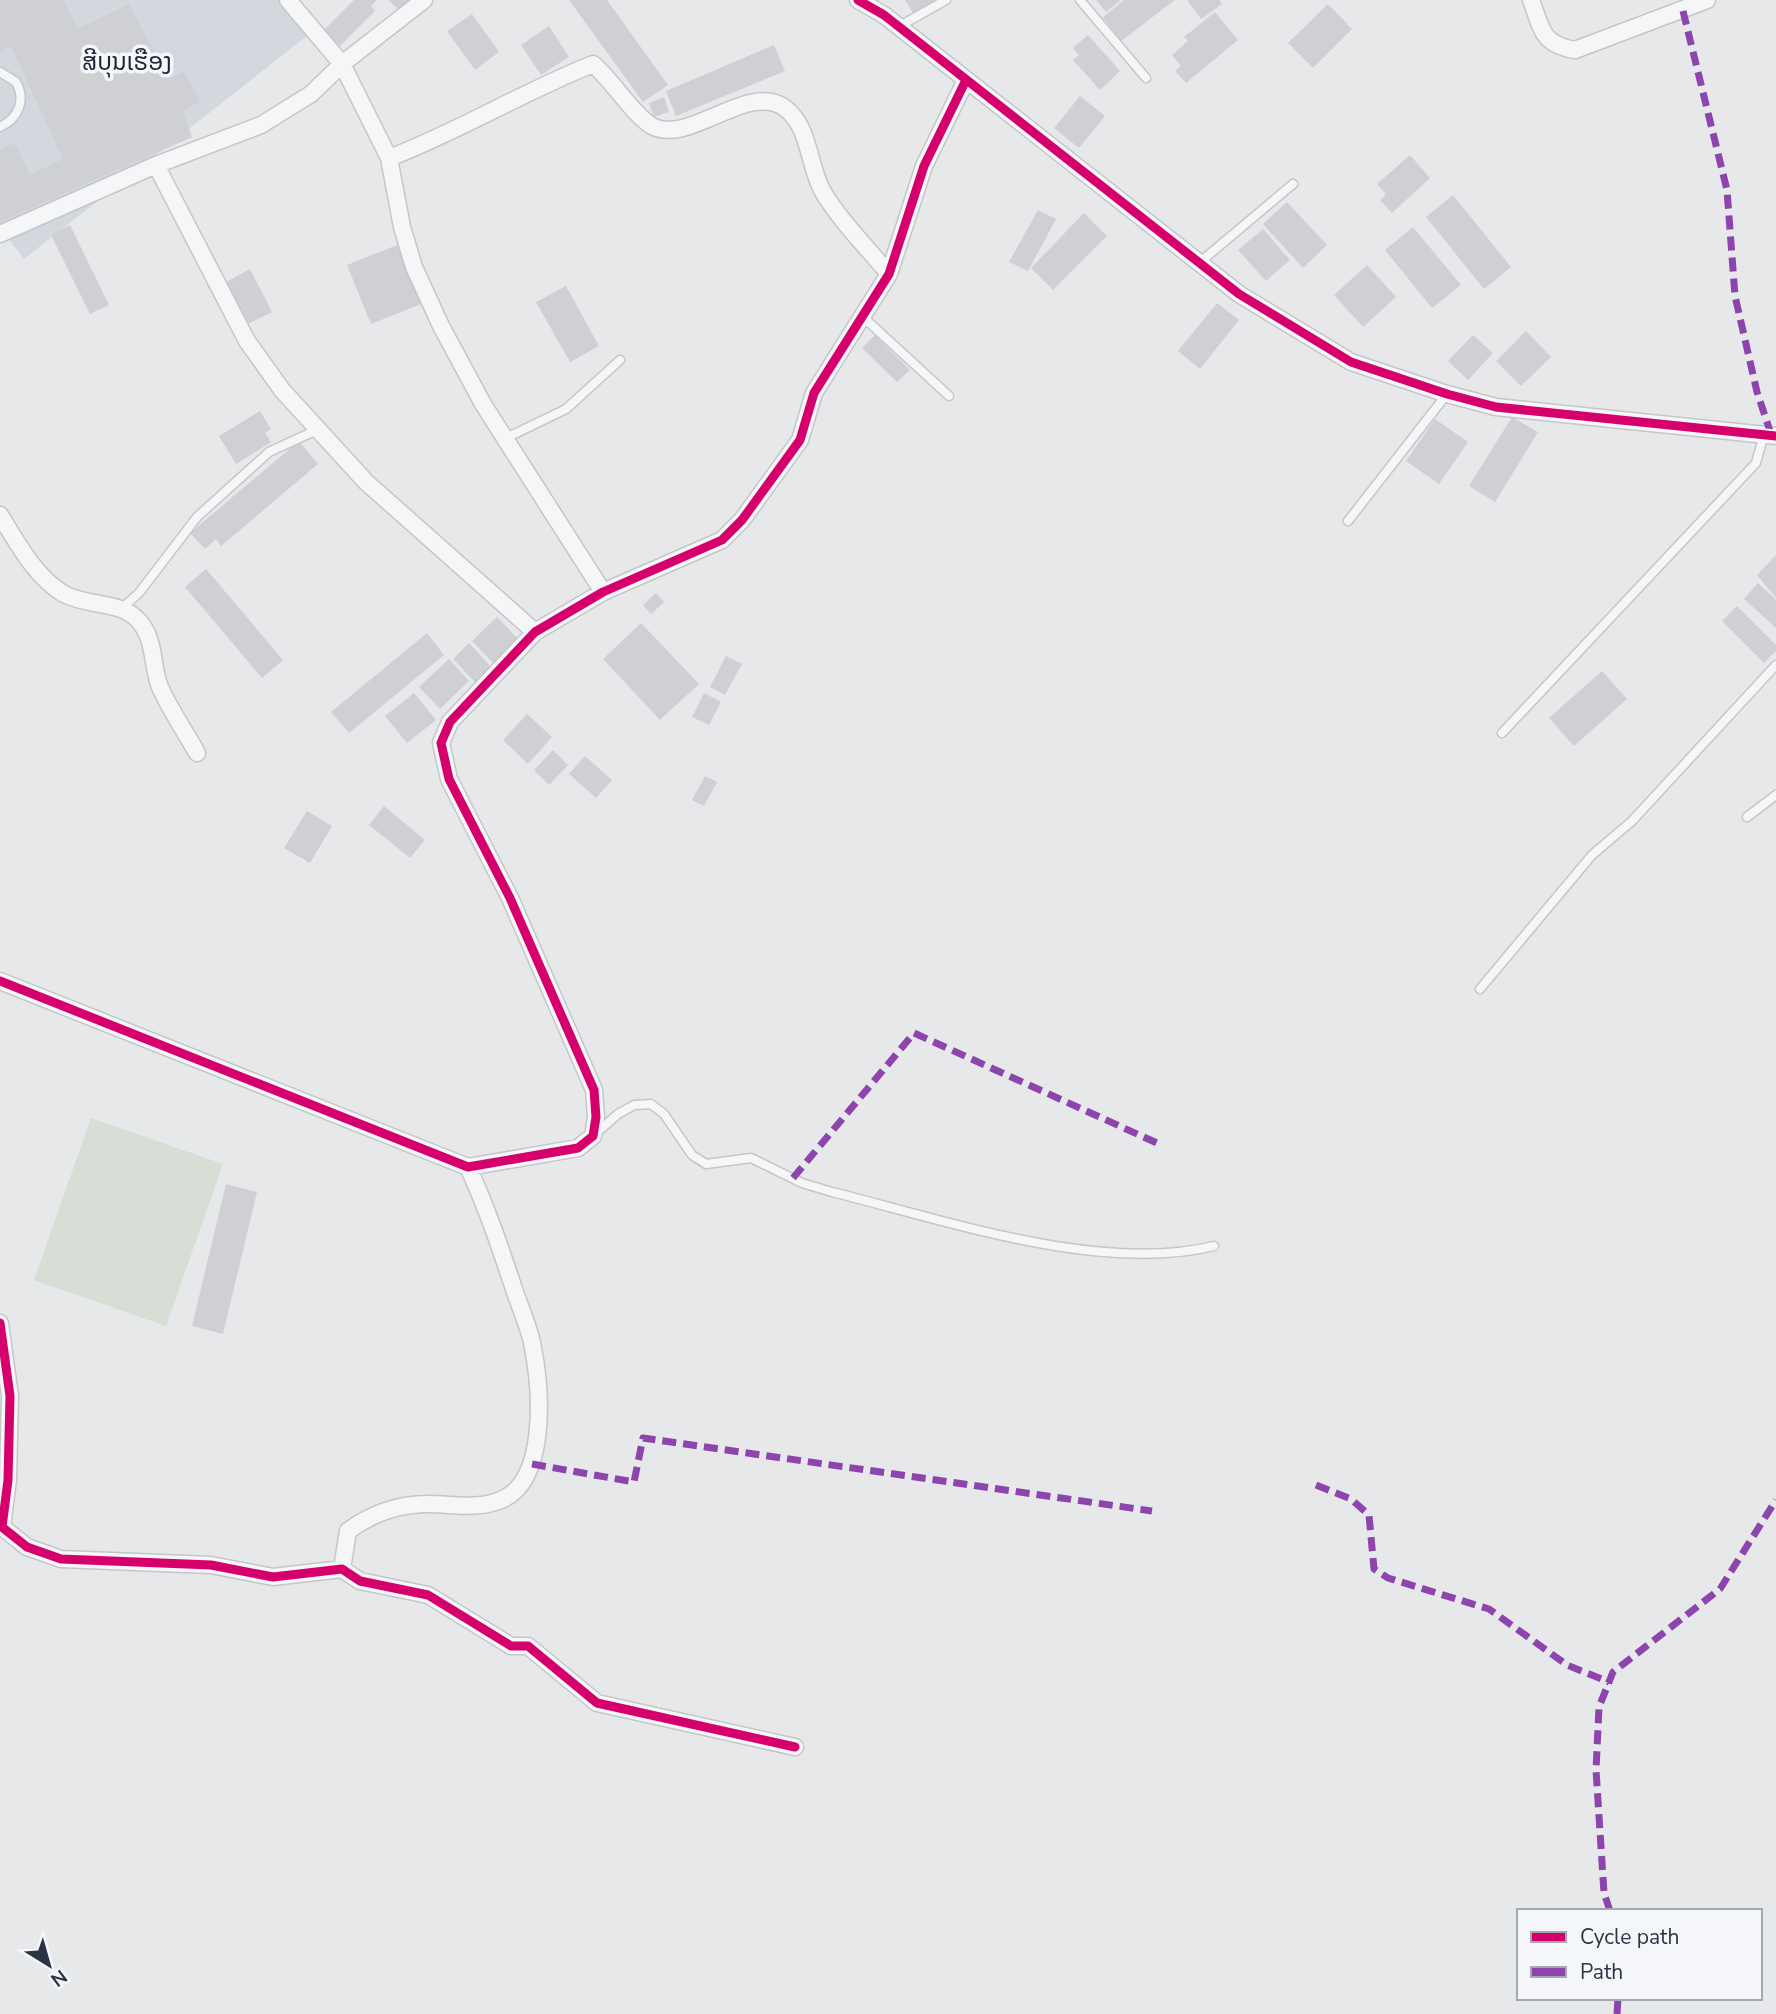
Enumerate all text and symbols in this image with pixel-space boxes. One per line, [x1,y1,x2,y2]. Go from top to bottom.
district label: ສີບຸນເຮືອງ [82,46,172,78]
legend [1517,1909,1762,2000]
text: Cycle path [1580,1923,1679,1951]
north arrow [14,1930,84,2000]
text: Path [1580,1958,1623,1986]
text: N [45,1963,72,1992]

